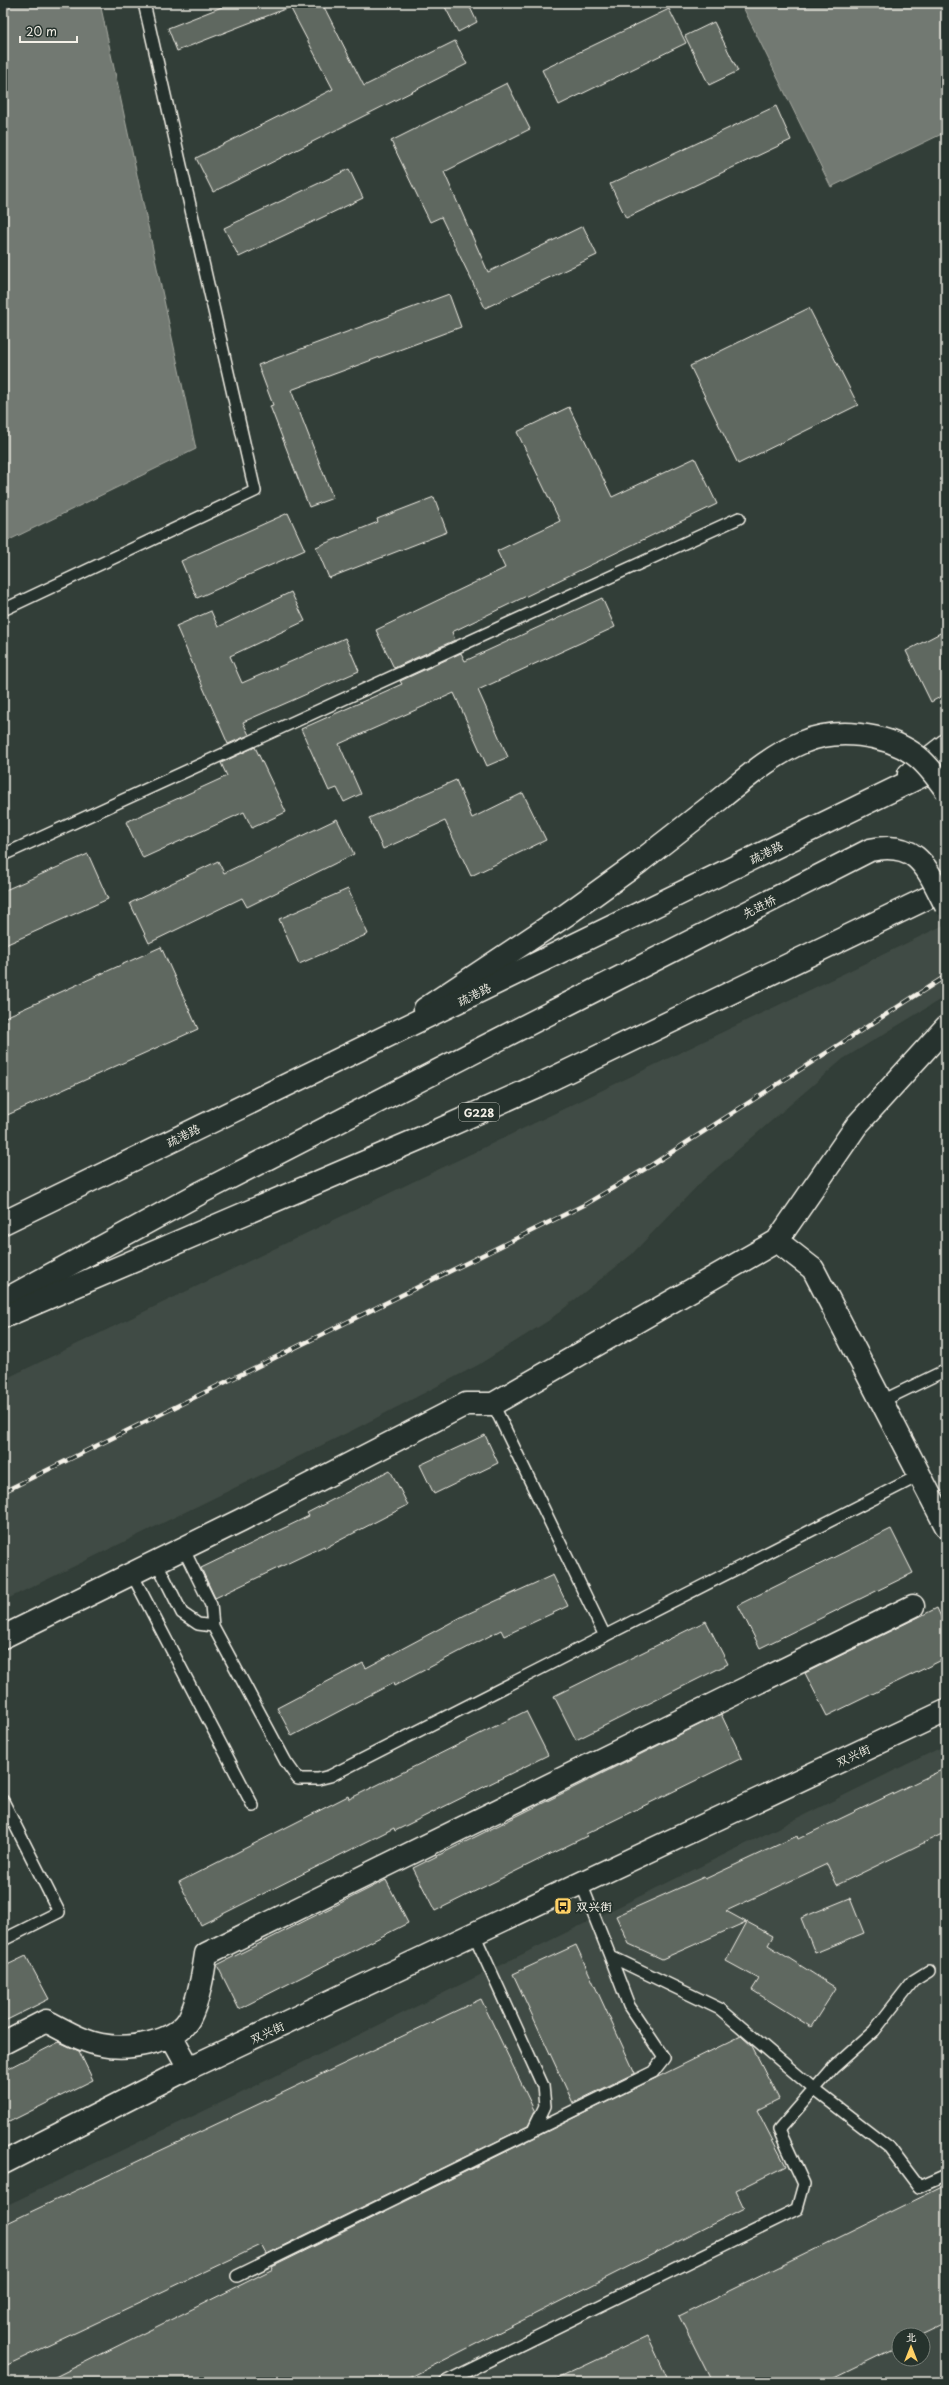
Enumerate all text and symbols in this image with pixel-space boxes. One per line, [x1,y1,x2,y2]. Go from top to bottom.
scale bar [20,18,77,44]
text: 20 m [26,22,57,40]
street label: 疏港路 [746,836,786,868]
street label: 先进桥 [739,889,780,922]
street label: 疏港路 [454,978,494,1010]
road number: G228 [459,1103,499,1121]
street label: 疏港路 [163,1119,203,1151]
street label: 双兴街 [833,1739,873,1771]
bus stop icon: 双兴街 [553,1896,573,1916]
place label: 双兴街 [576,1897,612,1915]
street label: 双兴街 [247,2016,287,2048]
north arrow [891,2327,931,2367]
text: 北 [906,2328,917,2345]

